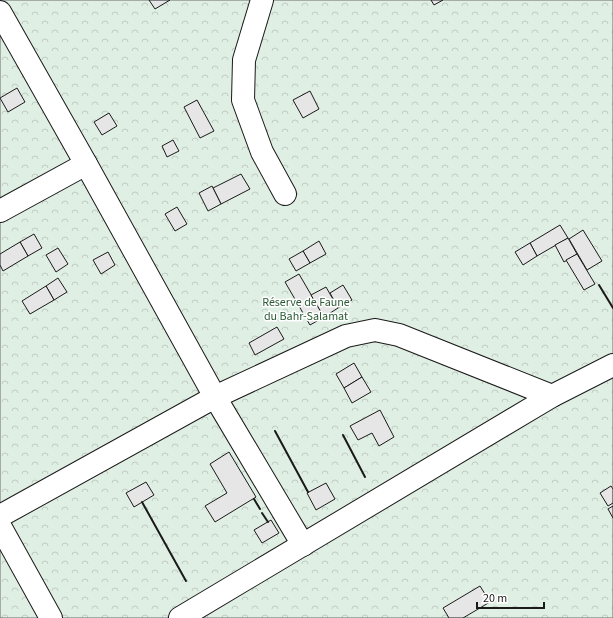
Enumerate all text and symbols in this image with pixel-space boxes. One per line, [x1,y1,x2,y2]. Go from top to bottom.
park label: Réserve de Faune du Bahr-Salamat [262,294,350,325]
scale bar [477,584,544,610]
text: 20 m [483,590,507,607]

